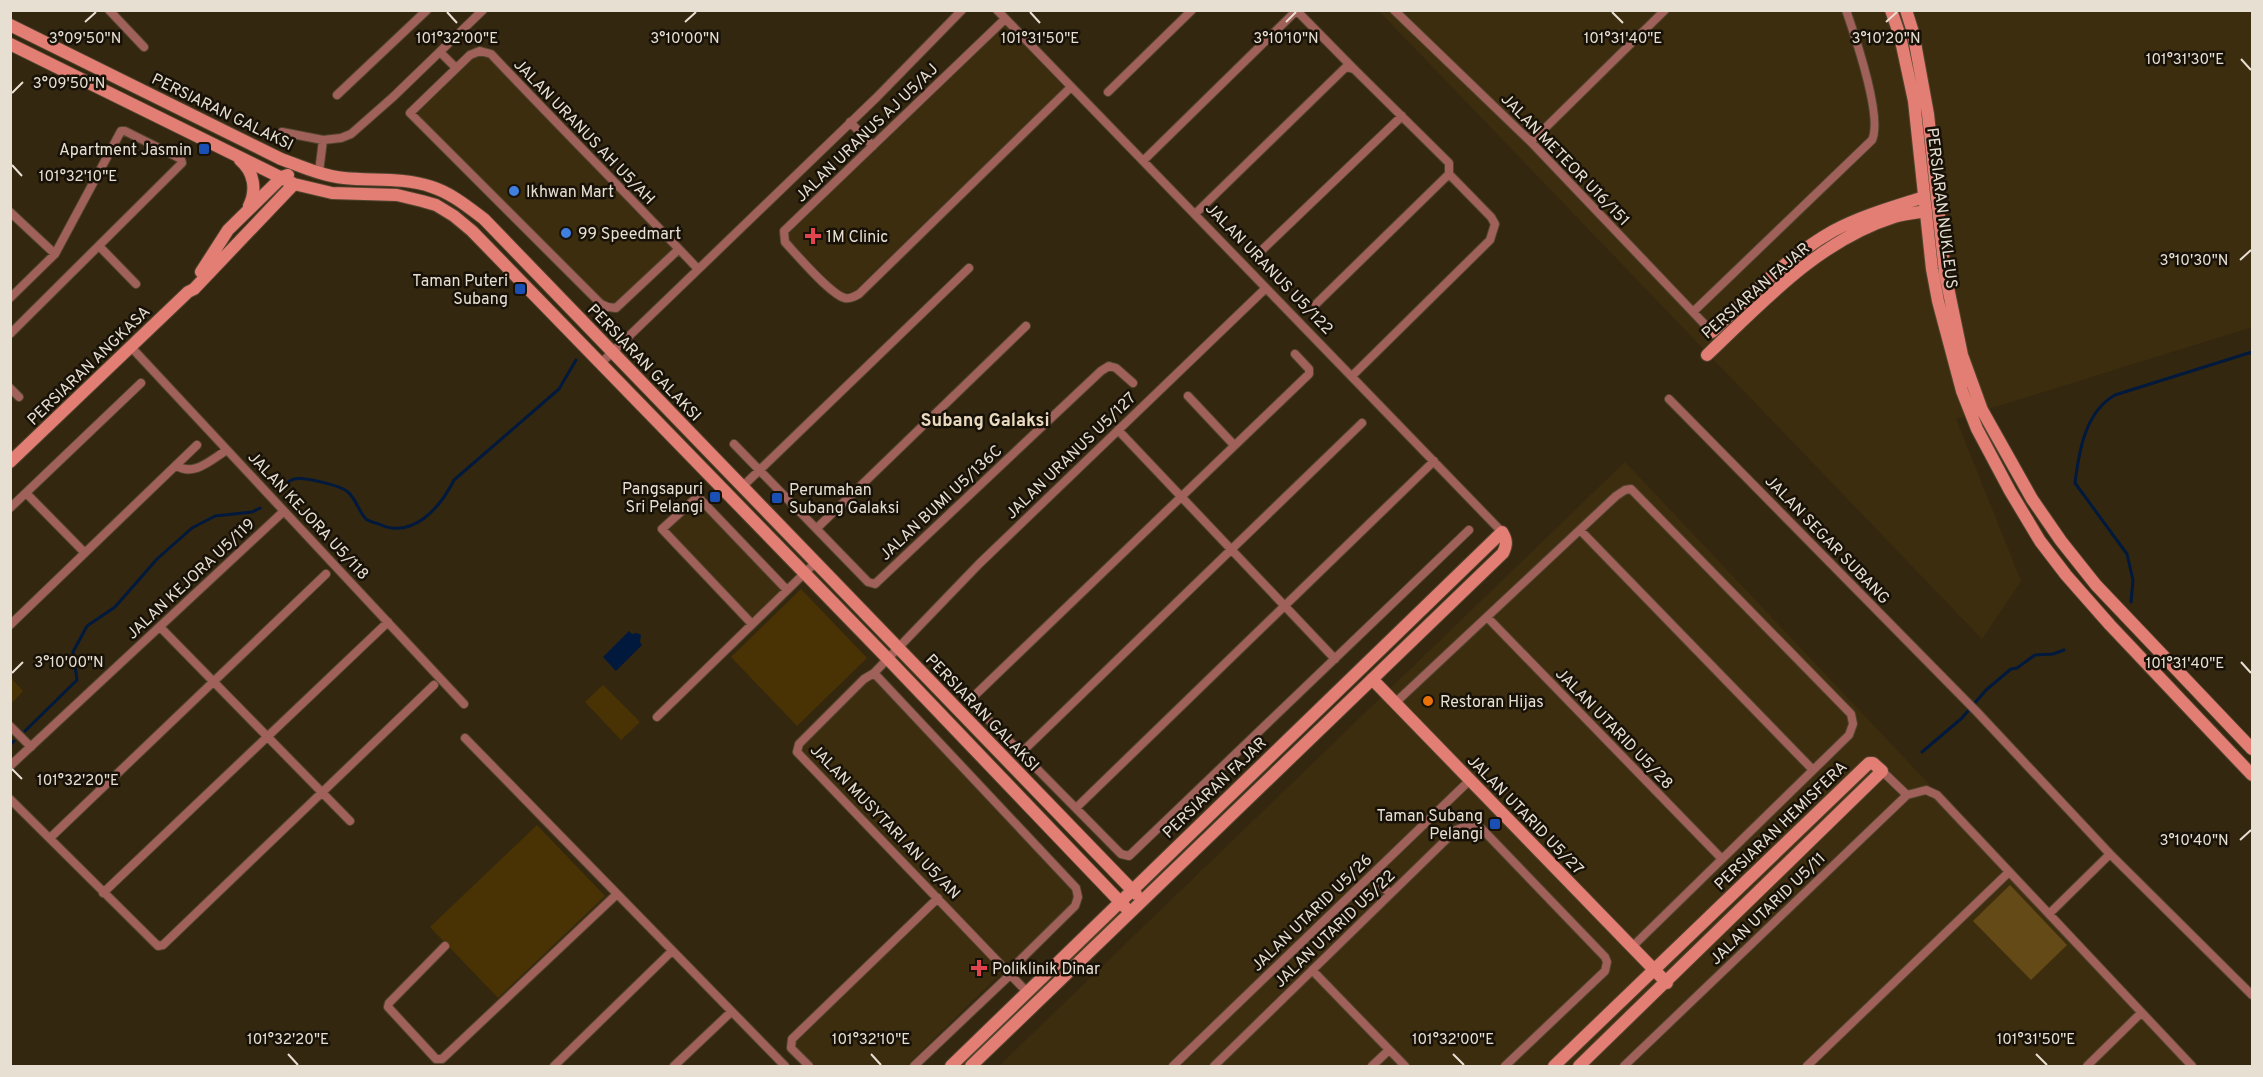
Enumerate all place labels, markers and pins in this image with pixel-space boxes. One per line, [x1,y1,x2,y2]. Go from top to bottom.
place label: Apartment Jasmin [59,141,192,161]
marker: Apartment Jasmin [197,142,211,156]
place label: Ikhwan Mart [526,183,614,203]
marker: Ikhwan Mart [507,184,521,198]
place label: 99 Speedmart [578,225,681,245]
marker: 99 Speedmart [559,226,573,240]
marker: 1M Clinic [804,227,822,245]
place label: 1M Clinic [826,228,888,248]
place label: Taman Puteri Subang [412,272,508,310]
marker: Taman Puteri Subang [513,282,527,296]
place label: Pangsapuri Sri Pelangi [622,480,703,518]
place label: Perumahan Subang Galaksi [789,481,899,519]
marker: Pangsapuri Sri Pelangi [708,490,722,504]
marker: Perumahan Subang Galaksi [770,491,784,505]
place label: Restoran Hijas [1440,693,1544,713]
marker: Restoran Hijas [1421,694,1435,708]
place label: Taman Subang Pelangi [1376,807,1483,845]
marker: Taman Subang Pelangi [1488,817,1502,831]
marker: Poliklinik Dinar [970,959,988,977]
place label: Poliklinik Dinar [992,960,1100,980]

